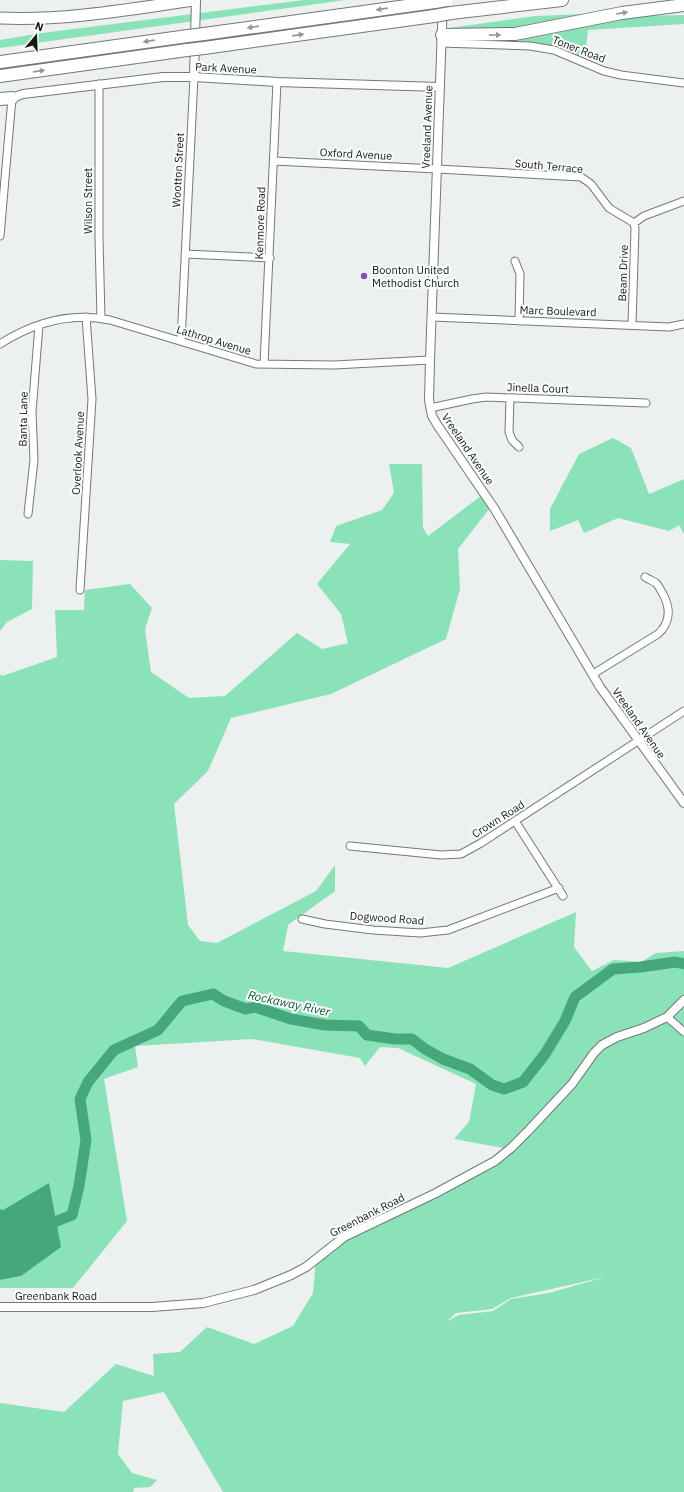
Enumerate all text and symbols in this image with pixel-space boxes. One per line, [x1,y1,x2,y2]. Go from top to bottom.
one-way arrow [376,6,388,12]
one-way arrow [616,10,629,16]
north arrow [16,16,56,56]
text: N [33,19,45,34]
one-way arrow [247,24,259,30]
one-way arrow [292,32,304,38]
one-way arrow [489,32,502,38]
street label: Toner Road [550,32,608,66]
one-way arrow [143,38,155,44]
street label: Park Avenue [195,59,257,77]
one-way arrow [33,67,45,74]
street label: Vreeland Avenue [419,85,435,169]
street label: Wootton Street [169,132,187,208]
street label: Oxford Avenue [319,145,393,163]
street label: South Terrace [514,156,584,176]
street label: Wilson Street [81,168,95,234]
street label: Kenmore Road [252,186,268,260]
street label: Beam Drive [615,244,631,302]
place label: Boonton United Methodist Church [372,263,459,290]
marker: Boonton United Methodist Church [359,271,369,281]
street label: Marc Boulevard [519,303,597,319]
street label: Lathrop Avenue [175,322,253,358]
street label: Jinella Court [507,380,569,396]
street label: Banta Lane [16,391,30,447]
street label: Overlook Avenue [69,411,87,495]
street label: Vreeland Avenue [439,411,497,487]
street label: Vreeland Avenue [609,685,669,761]
street label: Crown Road [469,797,527,841]
street label: Dogwood Road [349,908,425,928]
water label: Rockaway River [247,987,332,1019]
street label: Greenbank Road [327,1190,407,1240]
street label: Greenbank Road [15,1289,97,1303]

